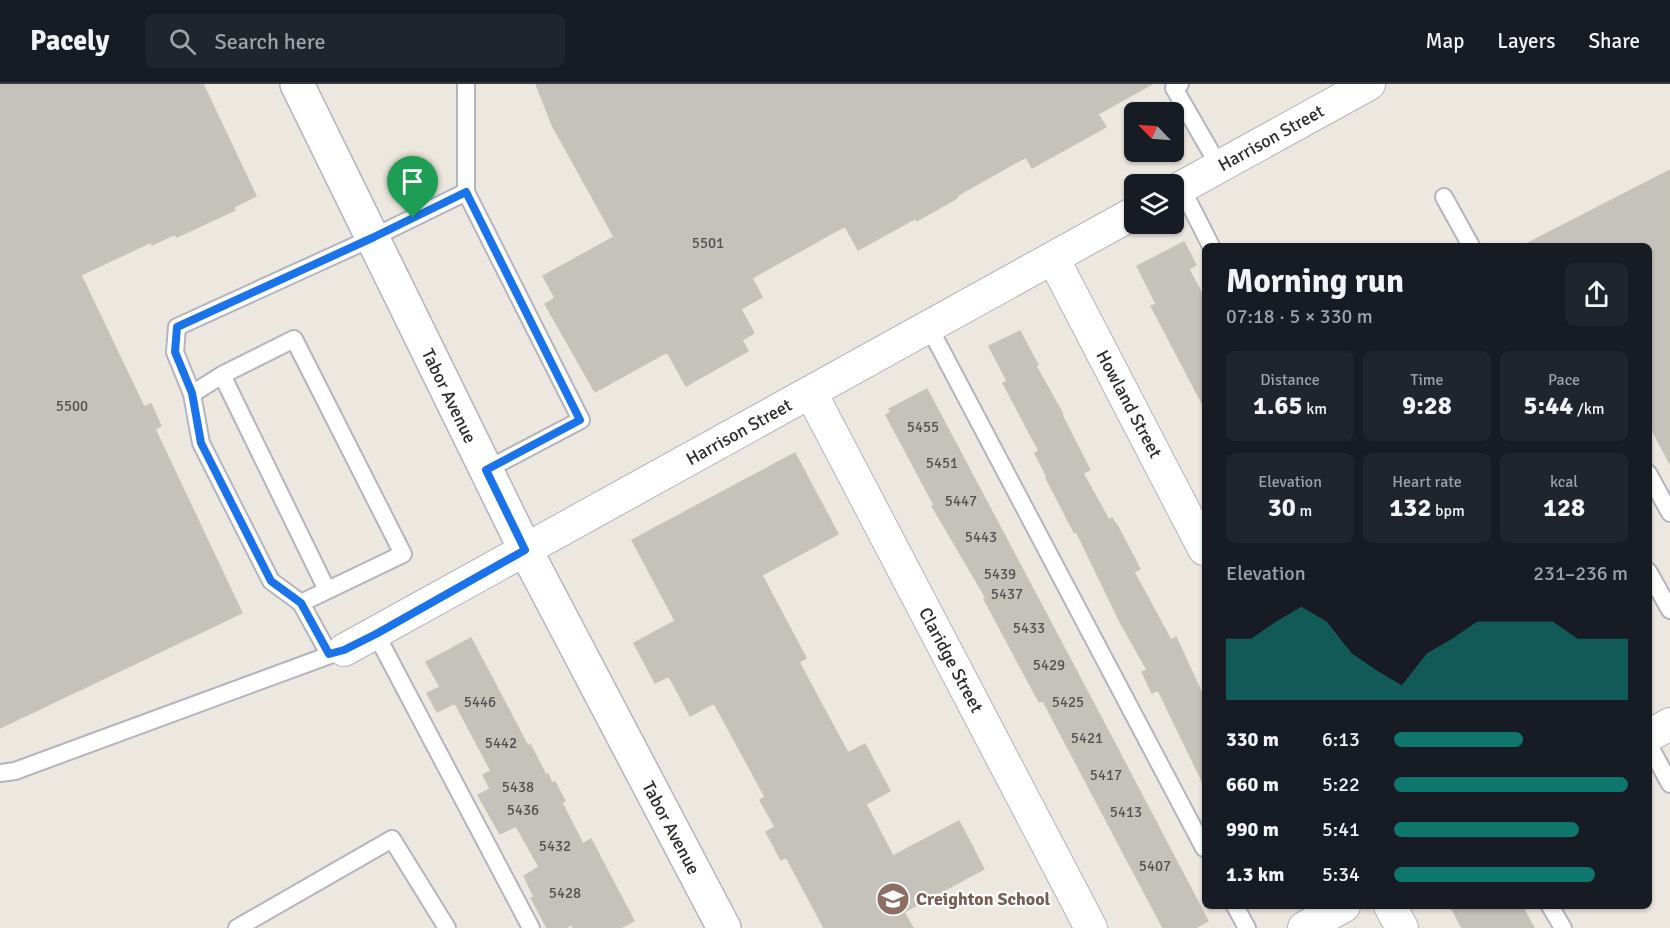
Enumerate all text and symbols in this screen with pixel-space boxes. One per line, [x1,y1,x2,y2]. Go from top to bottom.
search box [145,14,565,68]
text: Pacely [30,24,109,58]
icon: search [166,25,199,58]
text: Search here [214,28,325,55]
text: Map [1426,28,1464,54]
text: Layers [1497,28,1555,54]
text: Share [1588,28,1640,54]
street label: Harrison Street [1214,100,1328,176]
north arrow [1124,102,1184,162]
map controls [1124,102,1184,234]
pin [387,156,438,218]
icon: arrive [396,165,429,198]
button: layers [1124,174,1184,234]
house number: 5501 [692,234,724,252]
text: Morning run [1226,261,1404,302]
button: share [1565,263,1628,326]
text: 07:18 · 5 × 330 m [1226,304,1373,329]
street label: Tabor Avenue [417,345,481,447]
street label: Howland Street [1091,346,1167,462]
text: Distance [1260,370,1320,390]
text: Time [1411,370,1443,390]
text: Pace [1548,370,1580,390]
text: 1.65 [1253,390,1303,422]
text: 9:28 [1402,390,1452,422]
text: 5:44 [1524,390,1573,422]
street label: Harrison Street [682,394,796,470]
house number: 5500 [56,397,88,415]
text: km [1303,399,1327,419]
text: /km [1573,399,1604,419]
house number: 5455 [907,418,939,436]
house number: 5451 [926,454,958,472]
text: Elevation [1258,472,1322,492]
text: Heart rate [1392,472,1462,492]
text: kcal [1550,472,1578,492]
house number: 5447 [945,492,977,510]
text: 30 [1268,492,1296,524]
text: 132 [1389,492,1431,524]
text: 128 [1543,492,1585,524]
text: m [1296,501,1312,521]
text: bpm [1431,501,1465,521]
house number: 5443 [965,528,997,546]
text: Elevation [1226,561,1306,586]
text: 231–236 m [1533,561,1628,586]
house number: 5439 [984,565,1016,583]
house number: 5437 [991,585,1023,603]
street label: Claridge Street [914,604,988,716]
house number: 5433 [1013,619,1045,637]
house number: 5429 [1033,656,1065,674]
house number: 5446 [464,693,496,711]
house number: 5425 [1052,693,1084,711]
text: 330 m [1226,727,1279,752]
text: 6:13 [1322,727,1360,752]
house number: 5421 [1071,729,1103,747]
house number: 5442 [485,734,517,752]
house number: 5417 [1090,766,1122,784]
text: 660 m [1226,772,1279,797]
text: 5:22 [1322,772,1360,797]
house number: 5438 [502,778,534,796]
street label: Tabor Avenue [637,778,705,878]
house number: 5436 [507,801,539,819]
house number: 5413 [1110,803,1142,821]
text: 990 m [1226,817,1279,842]
text: 5:41 [1322,817,1360,842]
house number: 5432 [539,837,571,855]
house number: 5407 [1139,857,1171,875]
text: 1.3 km [1226,862,1284,887]
text: 5:34 [1322,862,1360,887]
school or university icon: Creighton School [875,881,911,917]
house number: 5428 [549,884,581,902]
place label: Creighton School [916,888,1051,910]

